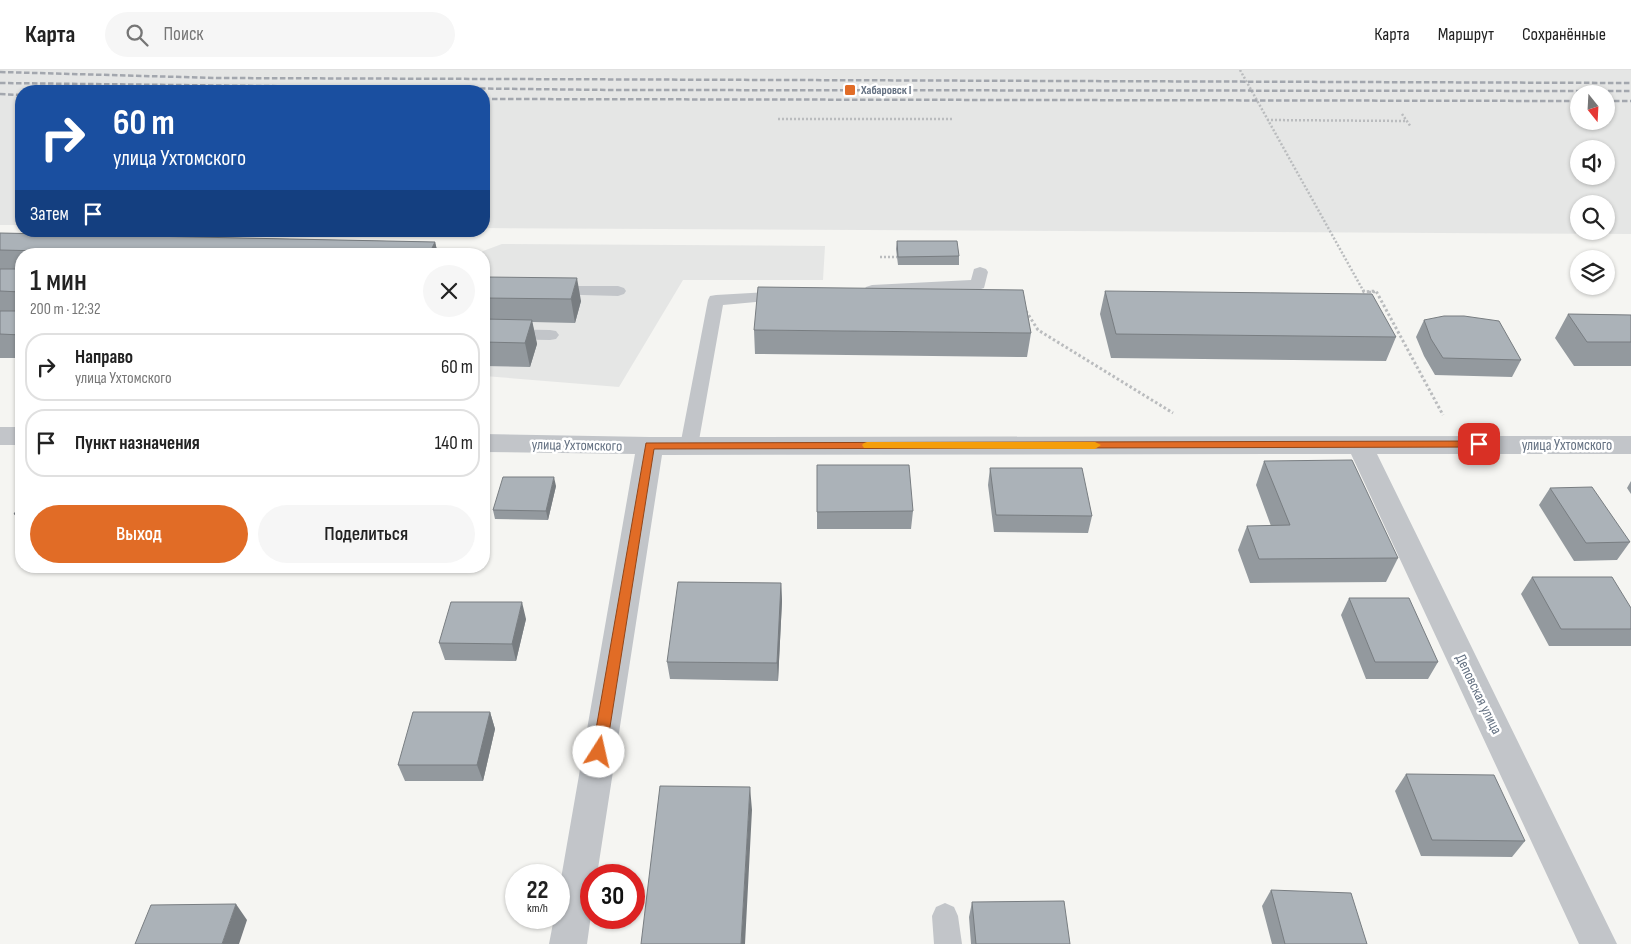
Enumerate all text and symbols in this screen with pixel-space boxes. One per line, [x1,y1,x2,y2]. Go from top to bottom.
search box [105,12,455,57]
text: Карта [25,20,75,49]
icon: search [123,21,151,49]
text: Поиск [163,23,204,46]
text: Карта [1374,24,1410,45]
text: Маршрут [1438,24,1494,45]
text: Сохранённые [1522,24,1606,45]
marker: Хабаровск I [843,83,857,97]
place label: Хабаровск I [860,83,911,98]
north arrow [1570,85,1615,130]
map controls [1570,85,1615,295]
text: 60 m [113,102,175,145]
icon: right [30,105,95,170]
button: sound [1570,140,1615,185]
text: улица Ухтомского [113,145,246,172]
button: search [1570,195,1615,240]
icon: arrive [79,200,107,228]
text: Затем [30,203,69,226]
button: layers [1570,250,1615,295]
text: 1 мин [30,263,87,299]
button: close [423,265,475,317]
text: 200 m · 12:32 [30,300,101,319]
text: Направо [75,346,133,369]
icon: right [32,353,60,381]
text: 60 m [441,356,473,379]
text: улица Ухтомского [75,369,172,388]
pin [1458,423,1500,465]
icon: arrive [32,429,60,457]
icon: arrive [1465,430,1493,458]
text: Пункт назначения [75,432,200,455]
text: 140 m [435,432,473,455]
street label: улица Ухтомского [531,435,623,456]
street label: улица Ухтомского [1522,436,1612,455]
button: Выход [30,505,248,563]
button: Поделиться [258,505,475,563]
street label: Деповская улица [1451,651,1506,738]
position arrow [572,725,624,777]
speed limit sign: 30 [580,864,645,929]
text: 22 [527,875,548,906]
text: km/h [527,901,548,916]

